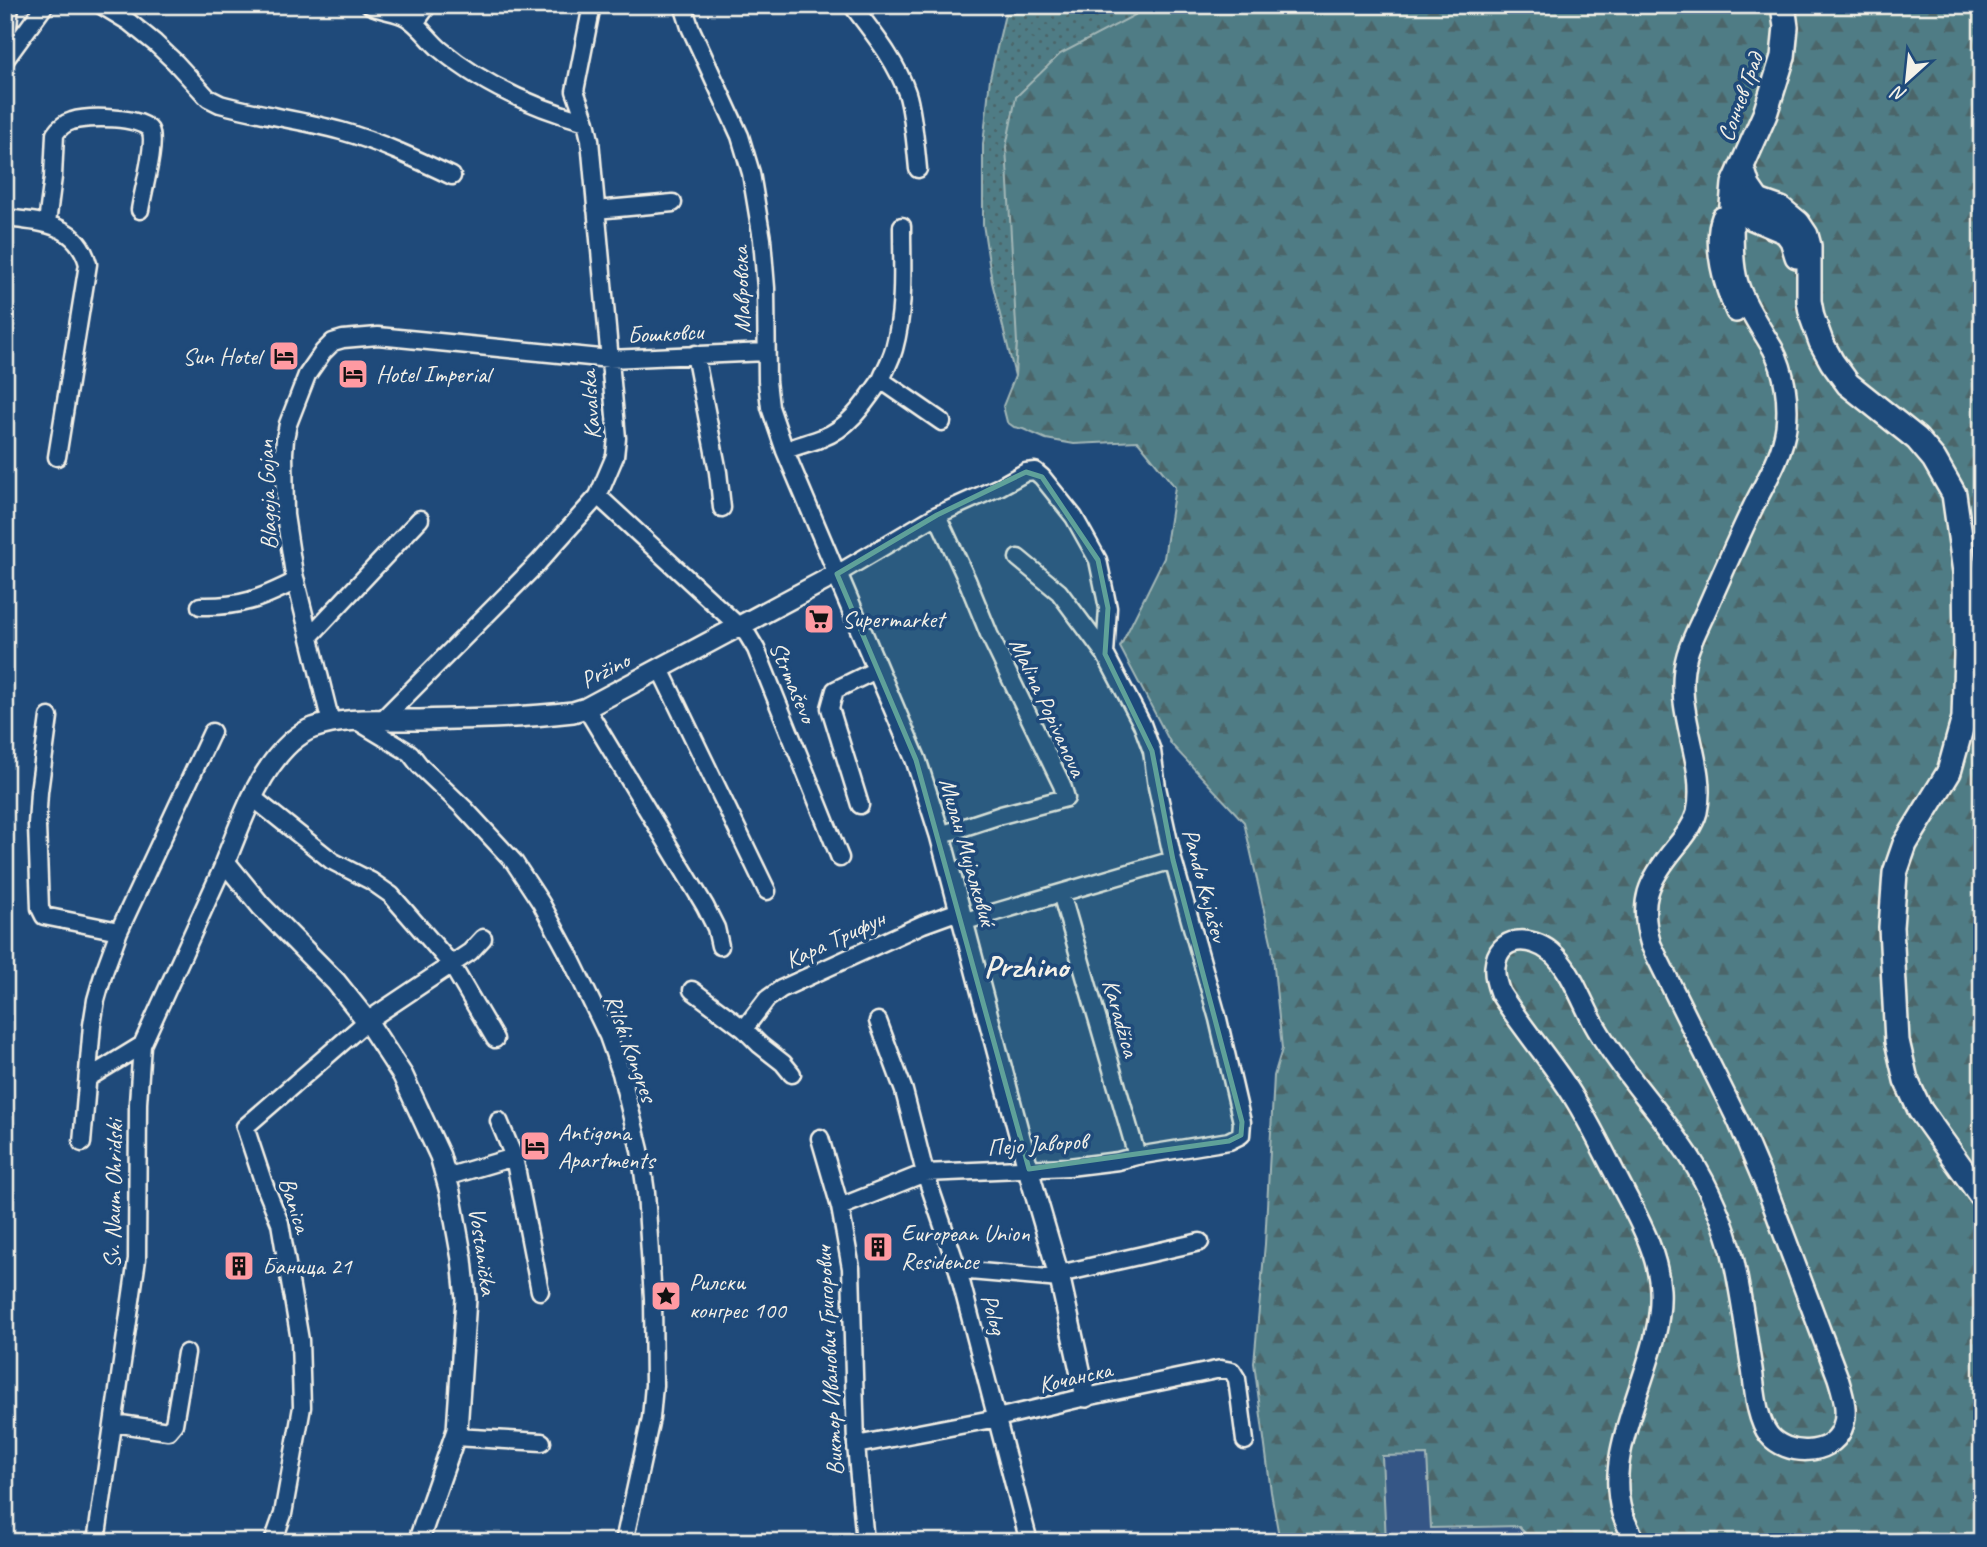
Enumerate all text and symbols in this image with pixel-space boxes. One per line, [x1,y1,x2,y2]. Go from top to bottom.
street label: Сончев Град [1710,46,1771,145]
north arrow [1871,46,1941,116]
text: N [1886,79,1910,108]
street label: Мавровска [724,244,758,334]
street label: Бошковси [626,316,706,350]
hotel icon: Sun Hotel [267,339,301,373]
place label: Sun Hotel [183,341,265,371]
hotel icon: Hotel Imperial [336,357,370,391]
place label: Hotel Imperial [376,359,494,389]
street label: Kavalska [572,367,607,441]
street label: Blagoja Gojan [250,439,284,551]
supermarket icon: Supermarket [802,602,836,636]
place label: Supermarket [842,604,947,634]
street label: Malina Popivanova [1003,633,1094,782]
street label: Strmaševo [763,637,824,729]
street label: Pržino [575,644,637,695]
street label: Милан Мијалковиќ [933,774,1004,932]
street label: Pando Knjašev [1176,825,1235,947]
street label: Кара Трифун [780,902,892,975]
district label: Przhino [984,946,1071,987]
street label: Karadžica [1096,976,1147,1062]
street label: Rilski Kongres [598,990,665,1108]
street label: Sv. Naum Ohridski [97,1117,129,1269]
place label: Antigona Apartments [558,1117,657,1175]
street label: Пејо Јаворов [986,1125,1092,1162]
hotel icon: Antigona Apartments [518,1129,552,1163]
street label: Banica [272,1173,319,1239]
street label: Vostanička [462,1205,504,1298]
place label: European Union Residence [901,1218,1030,1276]
building icon: European Union Residence [861,1230,895,1264]
street label: Виктор Иванович Григорович [808,1243,850,1476]
building icon: Баница 21 [222,1249,256,1283]
place label: Баница 21 [262,1251,353,1281]
place label: Рилски конгрес 100 [689,1267,788,1325]
place icon: Рилски конгрес 100 [649,1279,683,1313]
street label: Polog [974,1291,1014,1340]
street label: Кочанска [1036,1354,1117,1400]

